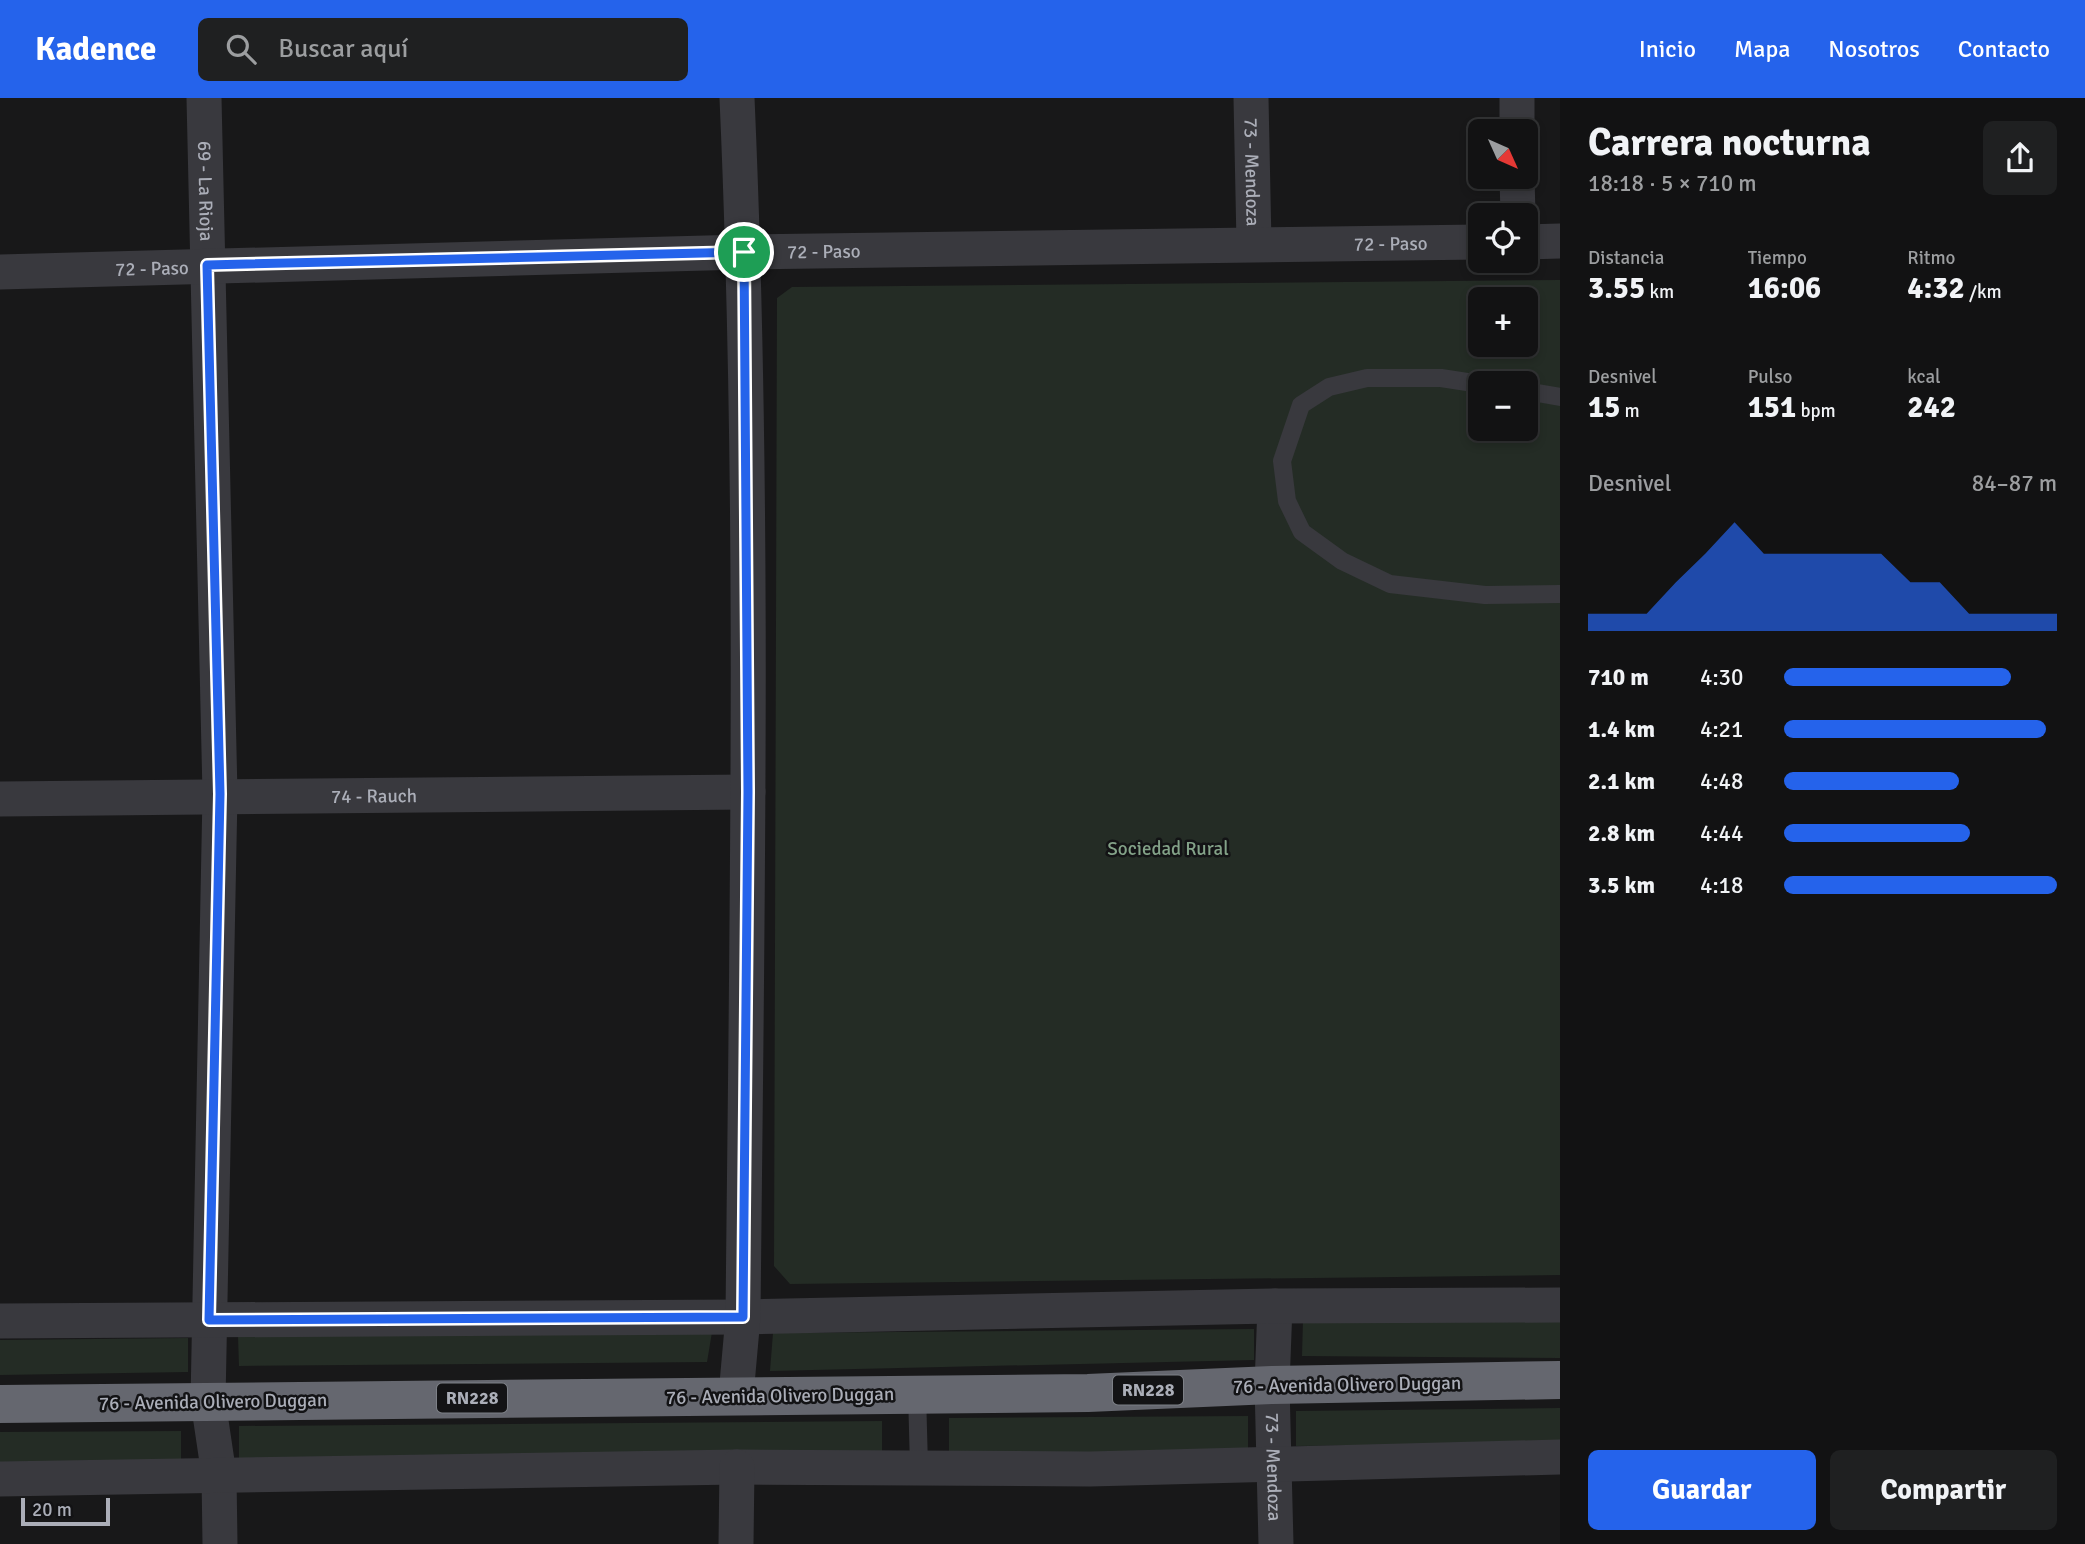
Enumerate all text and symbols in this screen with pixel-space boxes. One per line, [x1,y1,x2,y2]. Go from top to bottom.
search box [198,18,688,81]
text: Kadence [35,29,156,70]
icon: search [222,30,260,68]
text: Buscar aquí [278,33,408,65]
text: Inicio [1639,34,1696,64]
text: Mapa [1734,34,1790,64]
text: Nosotros [1828,34,1920,64]
text: Contacto [1958,34,2050,64]
street label: 73 - Mendoza [1238,117,1265,227]
north arrow [1468,119,1538,189]
map controls [1468,119,1538,441]
text: Carrera nocturna [1588,119,1871,166]
button: share [1983,121,2057,195]
street label: 69 - La Rioja [192,140,218,242]
text: 18:18 · 5 × 710 m [1588,169,1757,198]
button: locate [1468,203,1538,273]
pin [714,222,774,282]
street label: 72 - Paso [1354,232,1428,257]
icon: arrive [725,233,763,271]
street label: 72 - Paso [787,239,861,264]
text: Distancia [1588,246,1664,270]
text: Tiempo [1748,246,1807,270]
text: Ritmo [1907,246,1955,270]
street label: 72 - Paso [115,256,189,282]
text: 3.55 [1588,270,1645,307]
text: 16:06 [1748,270,1821,307]
text: 4:32 [1907,270,1965,307]
text: km [1645,280,1674,304]
text: /km [1965,280,2002,304]
button: + [1468,287,1538,357]
text: Desnivel [1588,365,1657,389]
text: Pulso [1748,365,1792,389]
text: kcal [1907,365,1941,389]
button: − [1468,371,1538,441]
text: 15 [1588,389,1620,426]
text: 151 [1748,389,1796,426]
text: 242 [1907,389,1956,426]
text: m [1620,399,1640,423]
text: bpm [1796,399,1836,423]
text: Desnivel [1588,469,1671,498]
text: 84–87 m [1972,469,2057,498]
text: 710 m [1588,663,1649,692]
text: 4:30 [1700,663,1743,692]
text: 1.4 km [1588,715,1655,744]
text: 4:21 [1700,715,1743,744]
text: 2.1 km [1588,767,1655,796]
text: 4:48 [1700,767,1743,796]
street label: 74 - Rauch [331,784,417,809]
text: 2.8 km [1588,819,1655,848]
text: 4:44 [1700,819,1743,848]
park label: Sociedad Rural [1107,837,1229,861]
text: 3.5 km [1588,871,1655,900]
text: 4:18 [1700,871,1743,900]
street label: 76 - Avenida Olivero Duggan [1233,1371,1461,1399]
road number: RN228 [1113,1376,1183,1405]
street label: 76 - Avenida Olivero Duggan [666,1382,894,1410]
road number: RN228 [437,1384,507,1413]
street label: 76 - Avenida Olivero Duggan [99,1388,327,1416]
street label: 73 - Mendoza [1260,1412,1286,1522]
button: Guardar [1588,1450,1816,1530]
button: Compartir [1830,1450,2057,1530]
scale bar [21,1495,110,1527]
text: 20 m [32,1498,72,1522]

